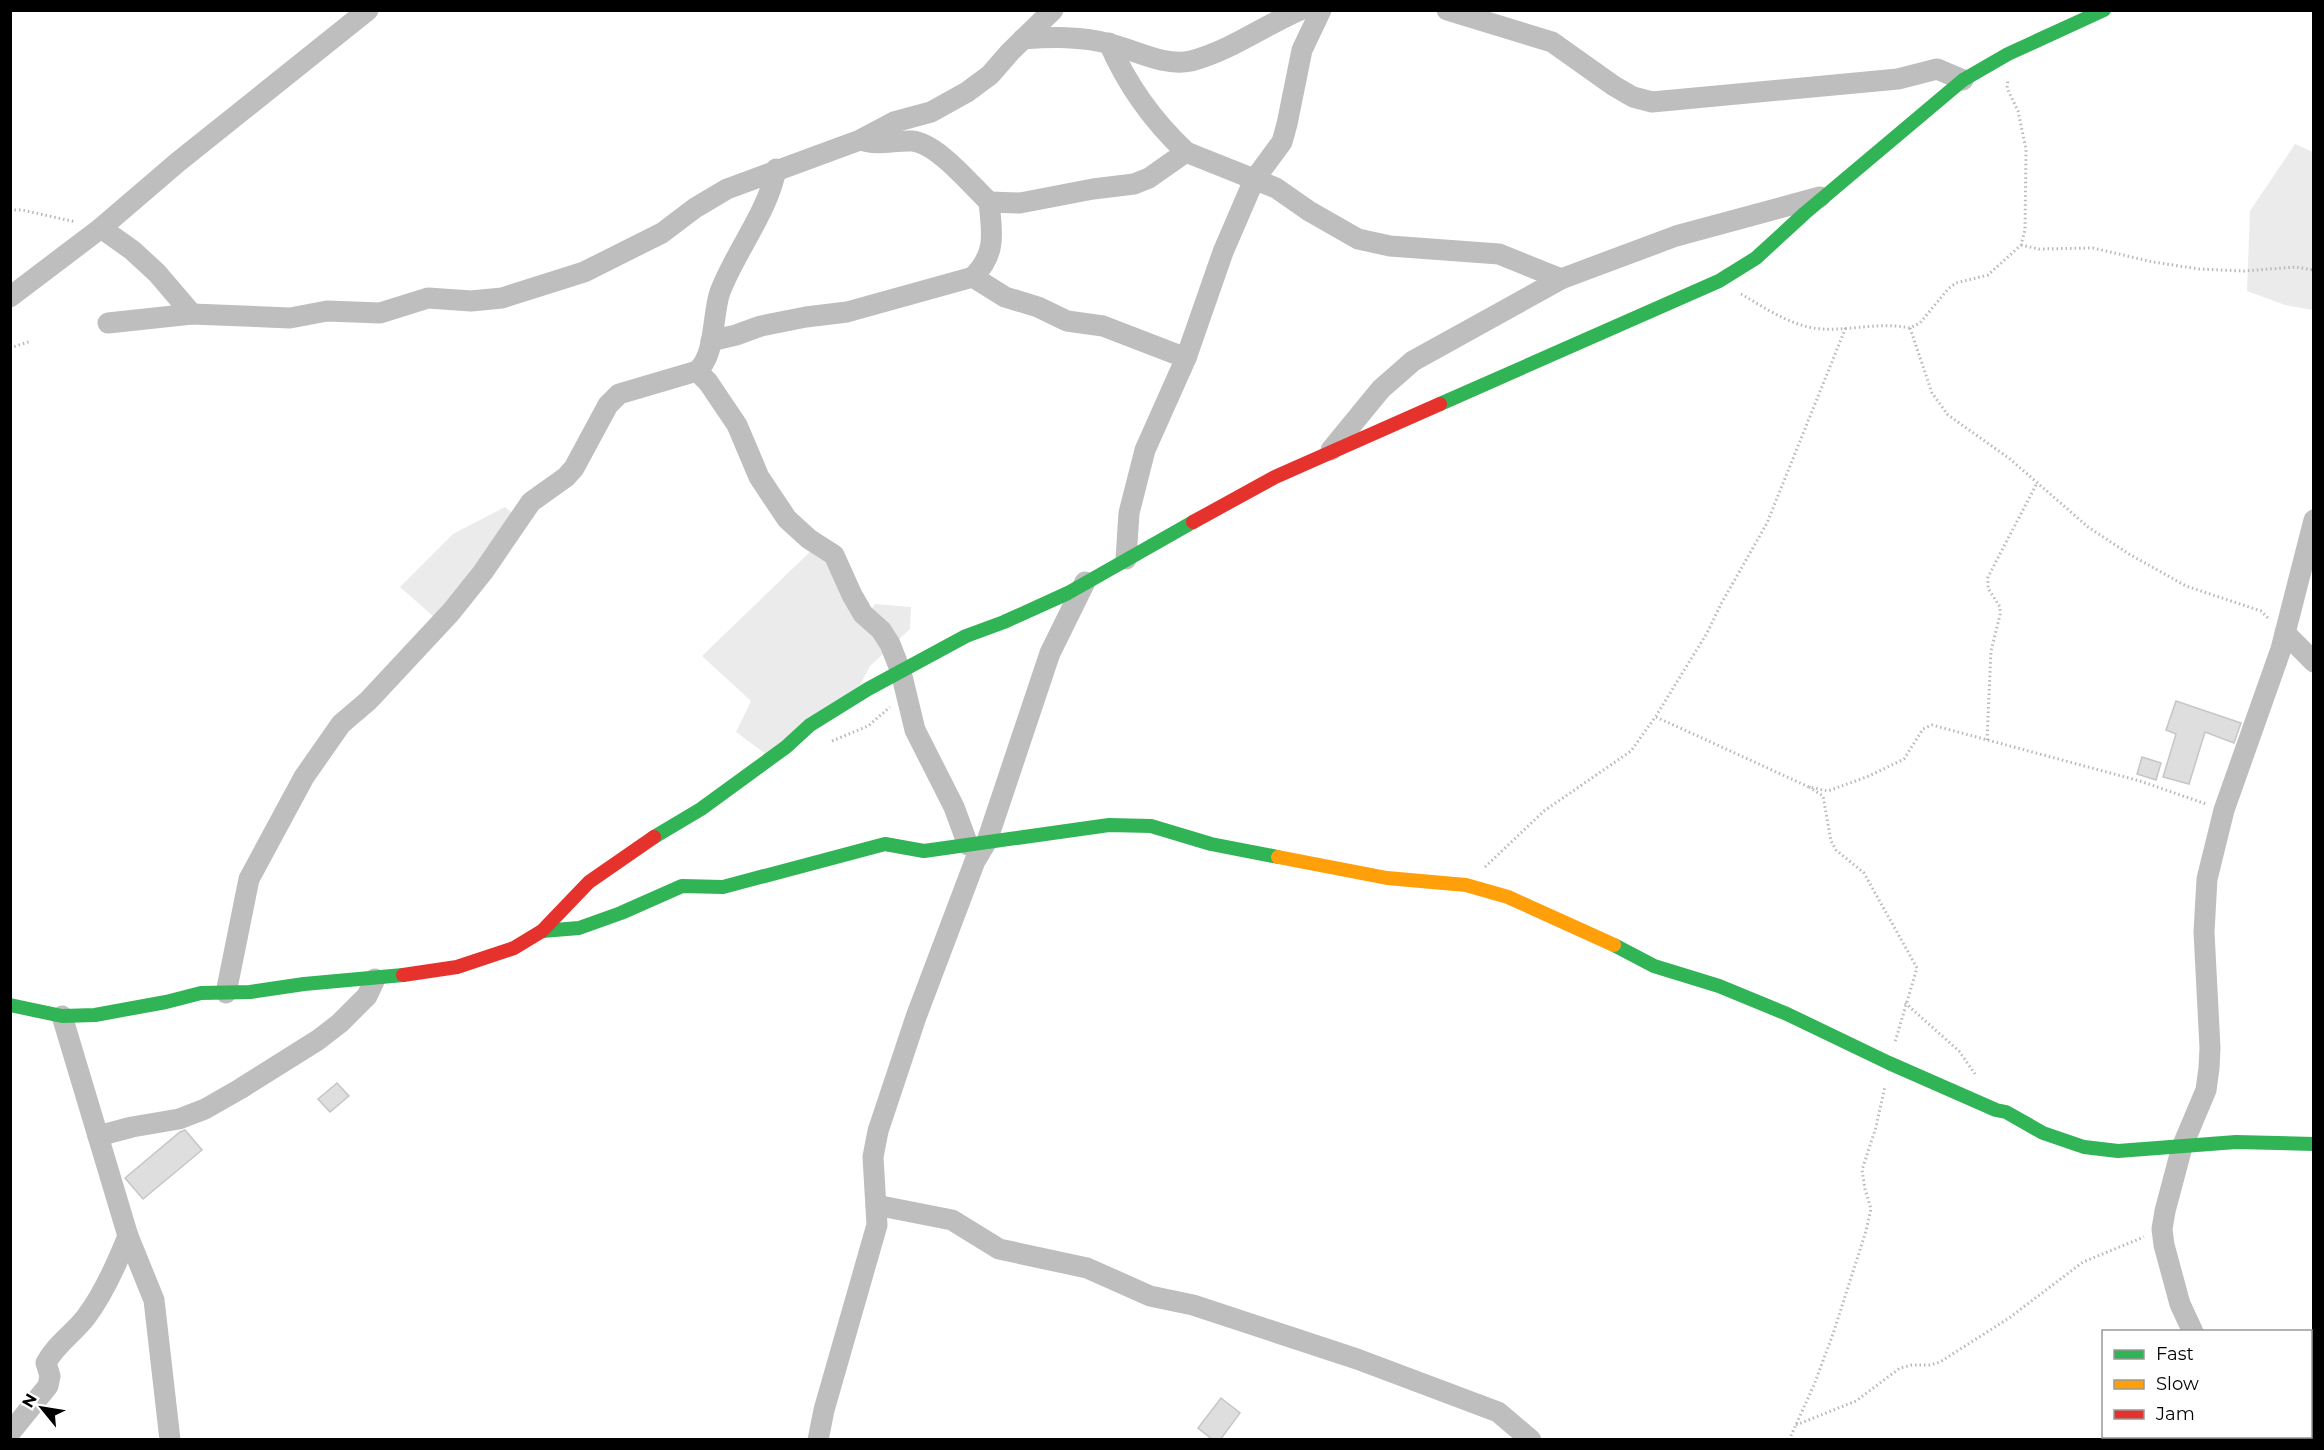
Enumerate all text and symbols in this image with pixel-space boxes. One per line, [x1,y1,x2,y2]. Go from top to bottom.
legend [2102,1330,2312,1438]
text: Fast [2156,1343,2194,1365]
text: Slow [2156,1373,2199,1395]
north arrow [12,1378,72,1438]
text: N [18,1390,41,1411]
text: Jam [2155,1403,2195,1425]

